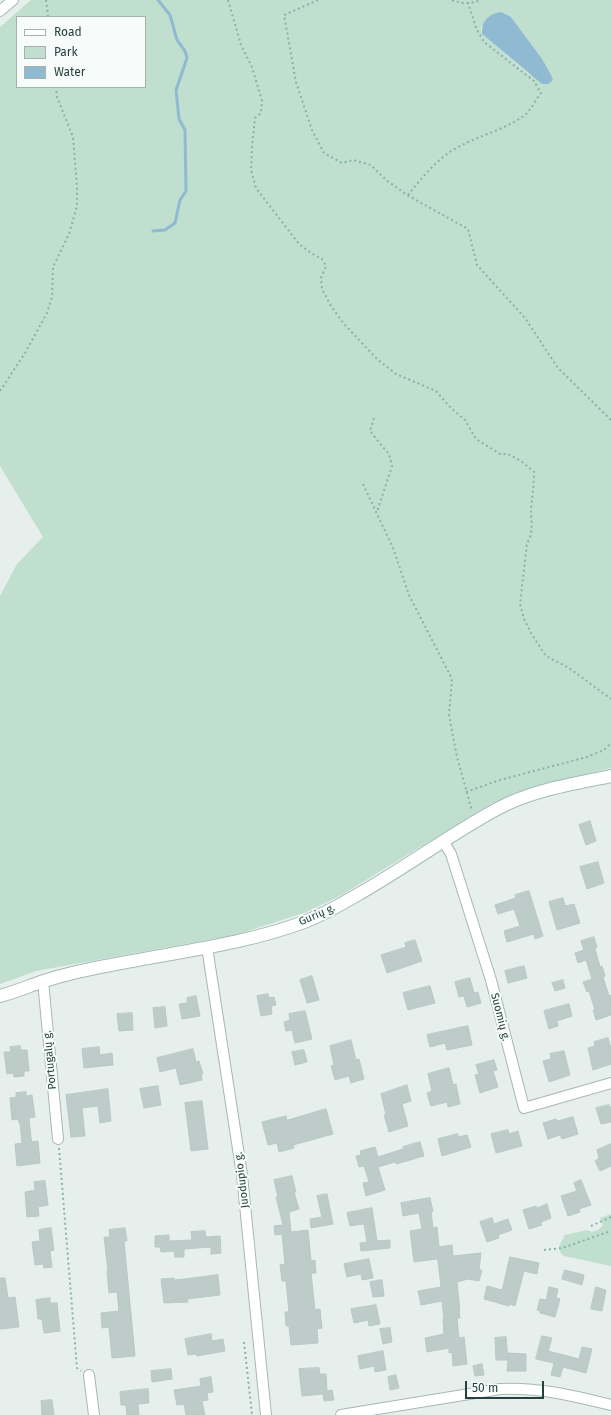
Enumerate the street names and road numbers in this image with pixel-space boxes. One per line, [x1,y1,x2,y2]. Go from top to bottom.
street label: Gurių g. [297,901,337,929]
street label: Suomių g. [488,992,512,1042]
street label: Portugalų g. [41,1030,59,1090]
street label: Juodupio g. [232,1151,252,1209]

